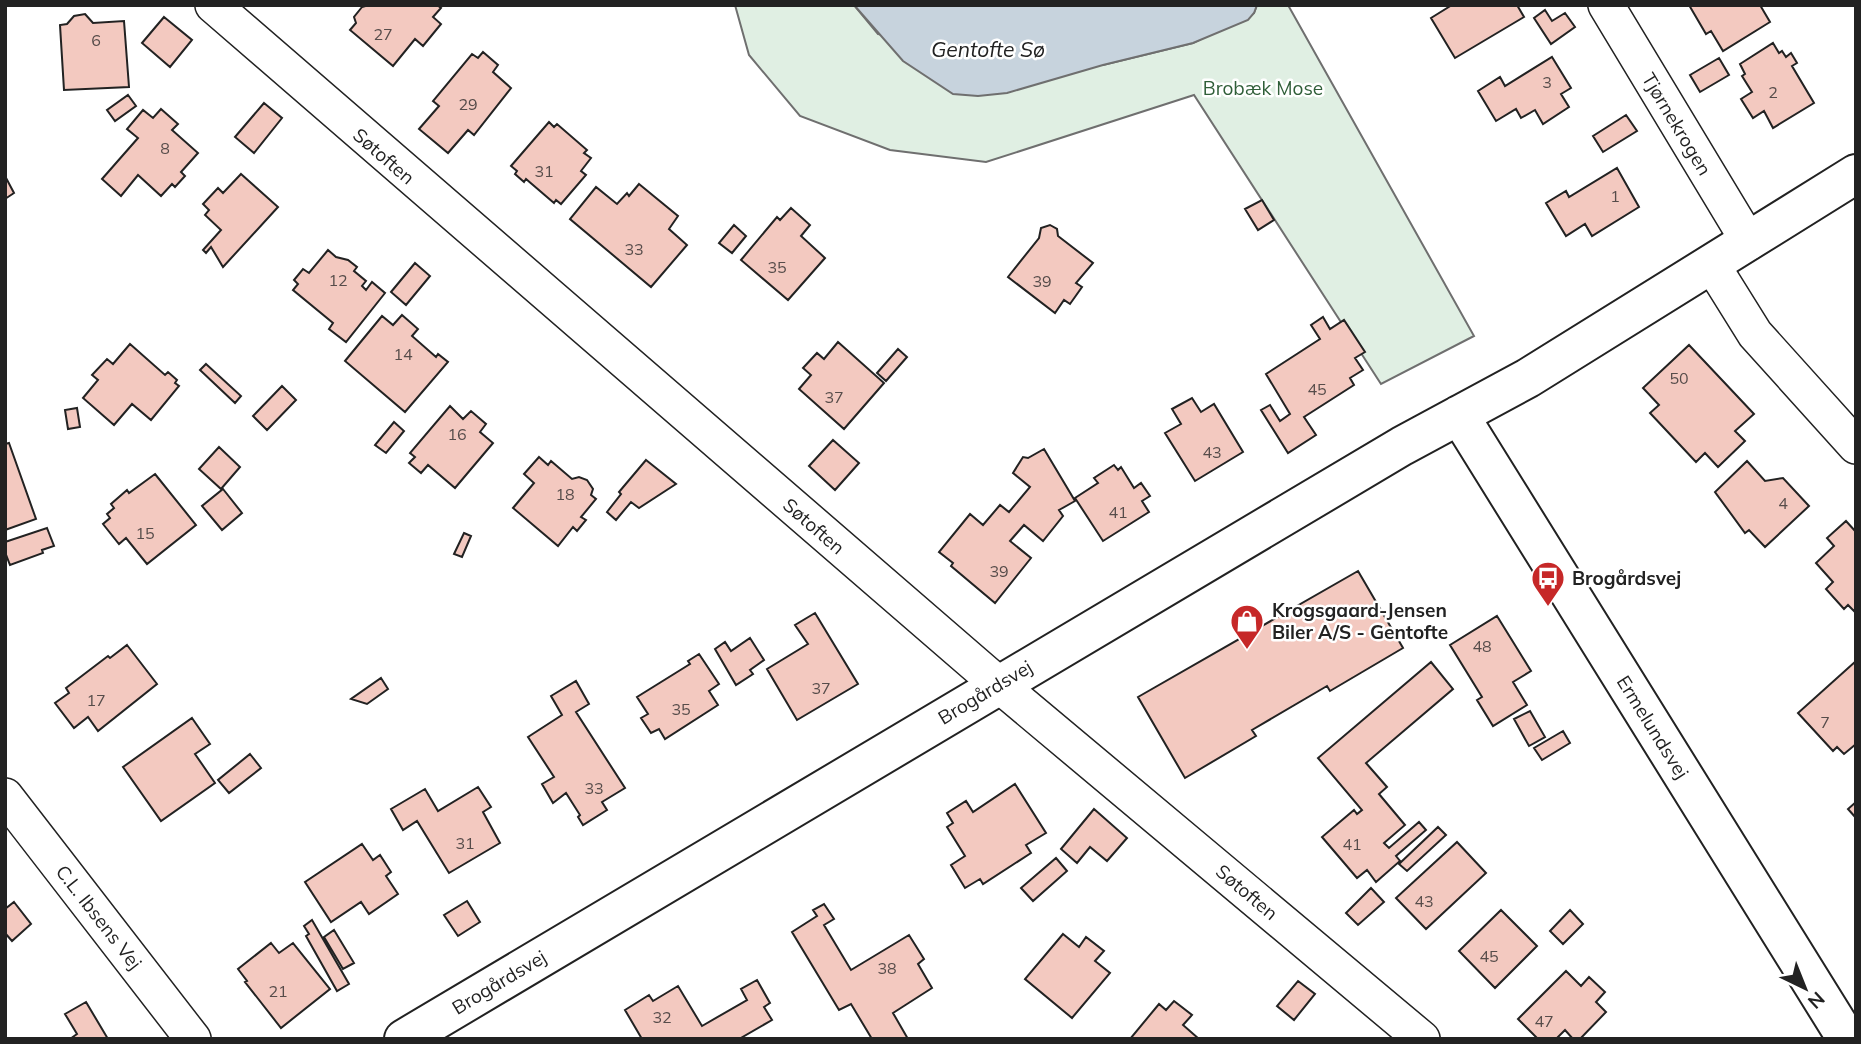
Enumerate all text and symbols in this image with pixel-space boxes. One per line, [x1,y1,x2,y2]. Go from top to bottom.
house number: 27 [373,24,393,44]
house number: 6 [91,30,101,50]
water label: Gentofte Sø [931,36,1045,62]
street label: Tjørnekrogen [1637,68,1717,180]
house number: 3 [1542,72,1552,92]
park label: Brobæk Mose [1203,76,1323,100]
house number: 2 [1768,82,1778,102]
house number: 29 [458,94,478,114]
street label: Søtoften [348,123,420,189]
house number: 8 [160,138,170,158]
house number: 31 [534,161,554,181]
house number: 1 [1610,186,1620,206]
house number: 33 [624,239,644,259]
house number: 35 [767,257,787,277]
house number: 12 [328,270,348,290]
house number: 39 [1032,271,1052,291]
house number: 14 [393,344,413,364]
house number: 50 [1669,368,1689,388]
house number: 45 [1307,379,1327,399]
house number: 37 [824,387,844,407]
house number: 16 [447,424,467,444]
house number: 43 [1202,442,1222,462]
house number: 18 [555,484,575,504]
street label: Søtoften [778,493,850,559]
house number: 4 [1778,493,1788,513]
house number: 41 [1108,502,1128,522]
house number: 15 [135,523,155,543]
bus stop icon: Brogårdsvej [1529,559,1567,608]
house number: 39 [989,561,1009,581]
place label: Brogårdsvej [1572,566,1681,590]
place label: Krogsgaard-Jensen Biler A/S - Gentofte [1272,598,1448,644]
shop icon: Krogsgaard-Jensen Biler A/S - Gentofte [1228,602,1266,651]
house number: 48 [1472,636,1492,656]
street label: Brogårdsvej [934,655,1036,729]
street label: Ermelundsvej [1612,671,1694,783]
house number: 37 [811,678,831,698]
house number: 17 [86,690,106,710]
house number: 35 [671,699,691,719]
house number: 7 [1820,712,1830,732]
house number: 33 [584,778,604,798]
house number: 31 [455,833,475,853]
house number: 41 [1342,834,1362,854]
street label: Søtoften [1211,859,1283,925]
street label: C.L. Ibsens Vej [51,860,147,974]
house number: 43 [1414,891,1434,911]
street label: Brogårdsvej [448,945,550,1019]
house number: 45 [1479,946,1499,966]
north arrow [1770,953,1840,1023]
house number: 38 [877,958,897,978]
house number: 21 [268,981,288,1001]
text: N [1803,987,1830,1014]
house number: 32 [652,1007,672,1027]
house number: 47 [1534,1011,1554,1031]

